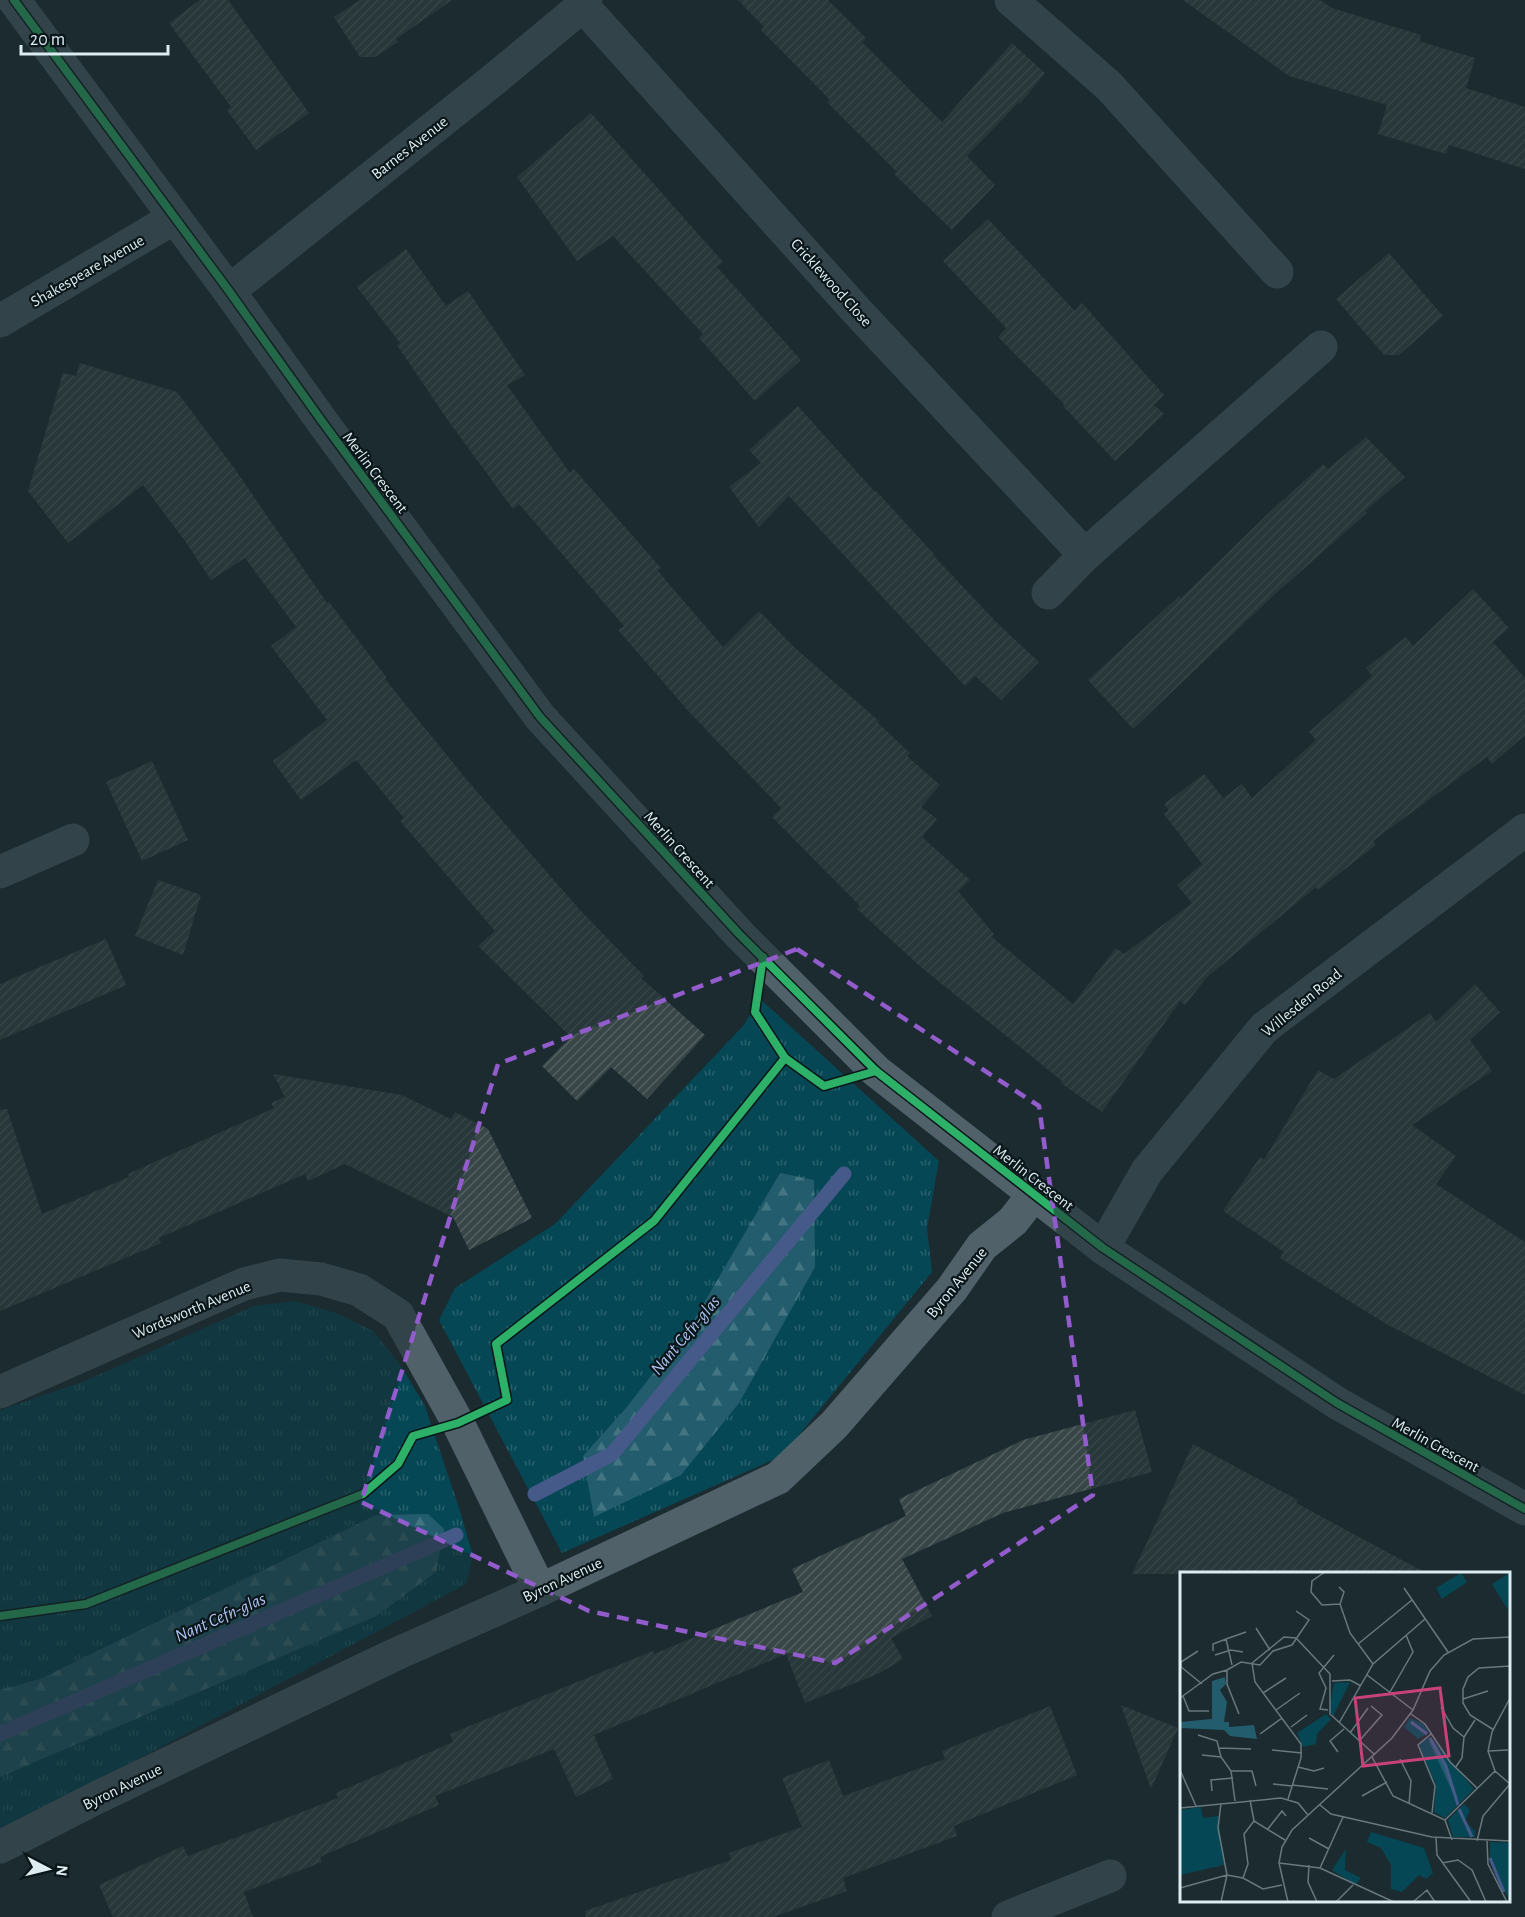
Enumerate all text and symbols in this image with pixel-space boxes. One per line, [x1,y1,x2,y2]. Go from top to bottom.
scale bar [21,18,168,56]
text: 20 m [30,31,65,49]
street label: Barnes Avenue [369,113,451,182]
street label: Shakespeare Avenue [28,232,147,310]
street label: Cricklewood Close [788,236,875,330]
street label: Merlin Crescent [340,429,411,516]
street label: Merlin Crescent [641,808,718,891]
street label: Willesden Road [1259,966,1345,1040]
street label: Merlin Crescent [990,1142,1077,1214]
street label: Byron Avenue [924,1244,991,1322]
street label: Wordsworth Avenue [130,1278,253,1342]
water label: Nant Cefn-glas [648,1293,724,1378]
street label: Merlin Crescent [1389,1414,1482,1475]
street label: Byron Avenue [520,1555,605,1606]
inset map [1180,1572,1510,1902]
water label: Nant Cefn-glas [173,1590,269,1646]
street label: Byron Avenue [80,1761,165,1814]
north arrow [18,1839,78,1899]
text: N [53,1864,71,1877]

